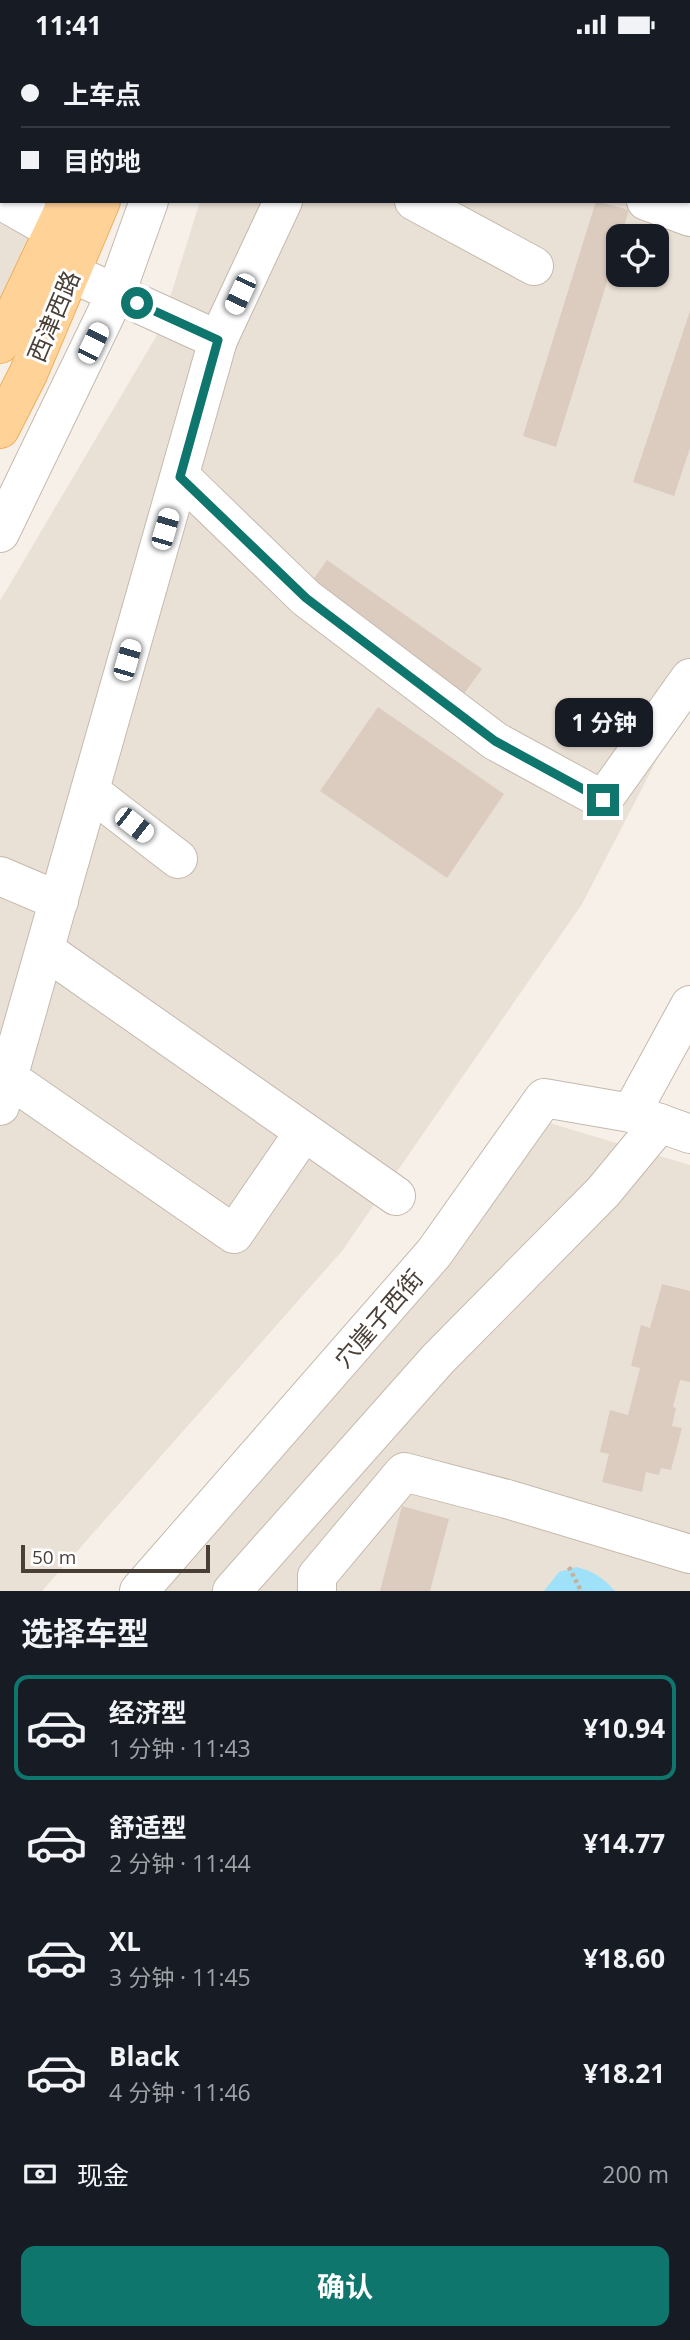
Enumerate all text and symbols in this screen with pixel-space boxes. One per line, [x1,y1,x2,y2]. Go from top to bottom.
text: 11:41 [35,7,102,43]
text: 上车点 [63,76,141,112]
text: 目的地 [63,143,141,179]
map controls [606,224,669,287]
button: locate [606,224,669,287]
street label: 西津西路 [19,265,87,367]
car [222,271,259,317]
route start [121,287,153,319]
car [75,320,112,366]
car [150,506,181,552]
car [112,637,143,683]
callout: 1 分钟 [554,699,652,747]
text: 1 分钟 [571,706,637,738]
route end [587,784,619,816]
car [111,804,158,846]
street label: 穴崖子西街 [326,1262,430,1374]
scale bar [21,1542,210,1574]
text: 50 m [32,1544,76,1570]
text: 选择车型 [21,1611,149,1654]
text: 经济型 [109,1694,187,1730]
icon: car [25,1696,88,1759]
text: ¥10.94 [583,1710,665,1746]
text: 1 分钟 · 11:43 [109,1732,251,1764]
text: 舒适型 [109,1809,187,1845]
icon: car [25,1811,88,1874]
text: ¥14.77 [583,1825,665,1861]
text: 2 分钟 · 11:44 [109,1847,251,1879]
text: XL [109,1923,141,1959]
icon: car [25,1926,88,1989]
text: ¥18.60 [583,1940,665,1976]
text: 3 分钟 · 11:45 [109,1961,251,1993]
text: Black [109,2038,180,2074]
icon: car [25,2041,88,2104]
text: ¥18.21 [583,2055,665,2091]
text: 4 分钟 · 11:46 [109,2076,251,2108]
icon: cash [21,2155,59,2193]
text: 现金 [77,2157,129,2193]
text: 200 m [602,2158,669,2190]
button: 确认 [21,2246,669,2326]

